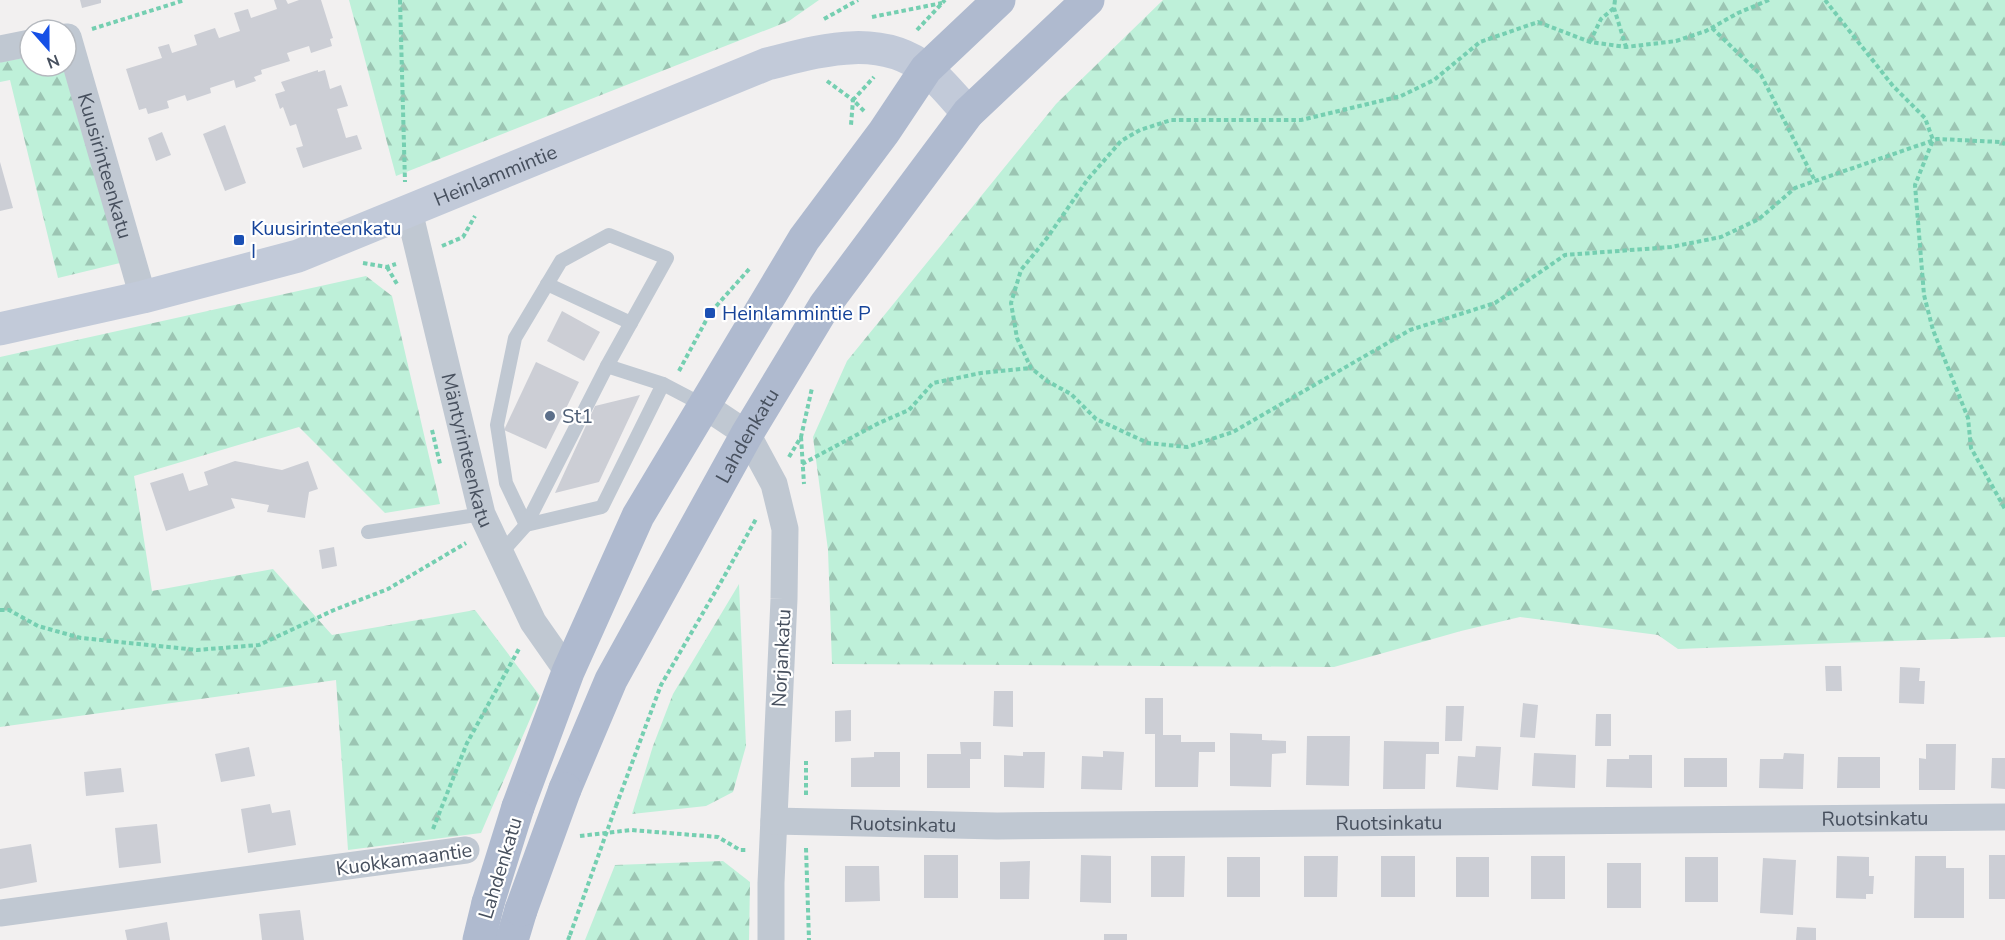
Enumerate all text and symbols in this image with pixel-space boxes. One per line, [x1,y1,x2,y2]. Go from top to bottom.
north arrow [18,18,78,78]
text: N [43,49,63,73]
street label: Kuusirinteenkatu [71,90,138,242]
street label: Heinlammintie [430,138,561,213]
place label: Kuusirinteenkatu I [251,215,401,265]
marker: Kuusirinteenkatu I [232,233,246,247]
place label: Heinlammintie P [722,300,871,327]
marker: Heinlammintie P [703,306,717,320]
street label: Mäntyrinteenkatu [435,370,499,532]
street label: Lahdenkatu [709,383,785,488]
place label: St1 [562,403,593,430]
marker: St1 [543,409,557,423]
street label: Norjankatu [765,608,798,708]
street label: Ruotsinkatu [1821,805,1929,833]
street label: Ruotsinkatu [1335,809,1443,837]
street label: Ruotsinkatu [849,810,957,839]
street label: Lahdenkatu [472,814,529,922]
street label: Kuokkamaantie [334,837,474,882]

